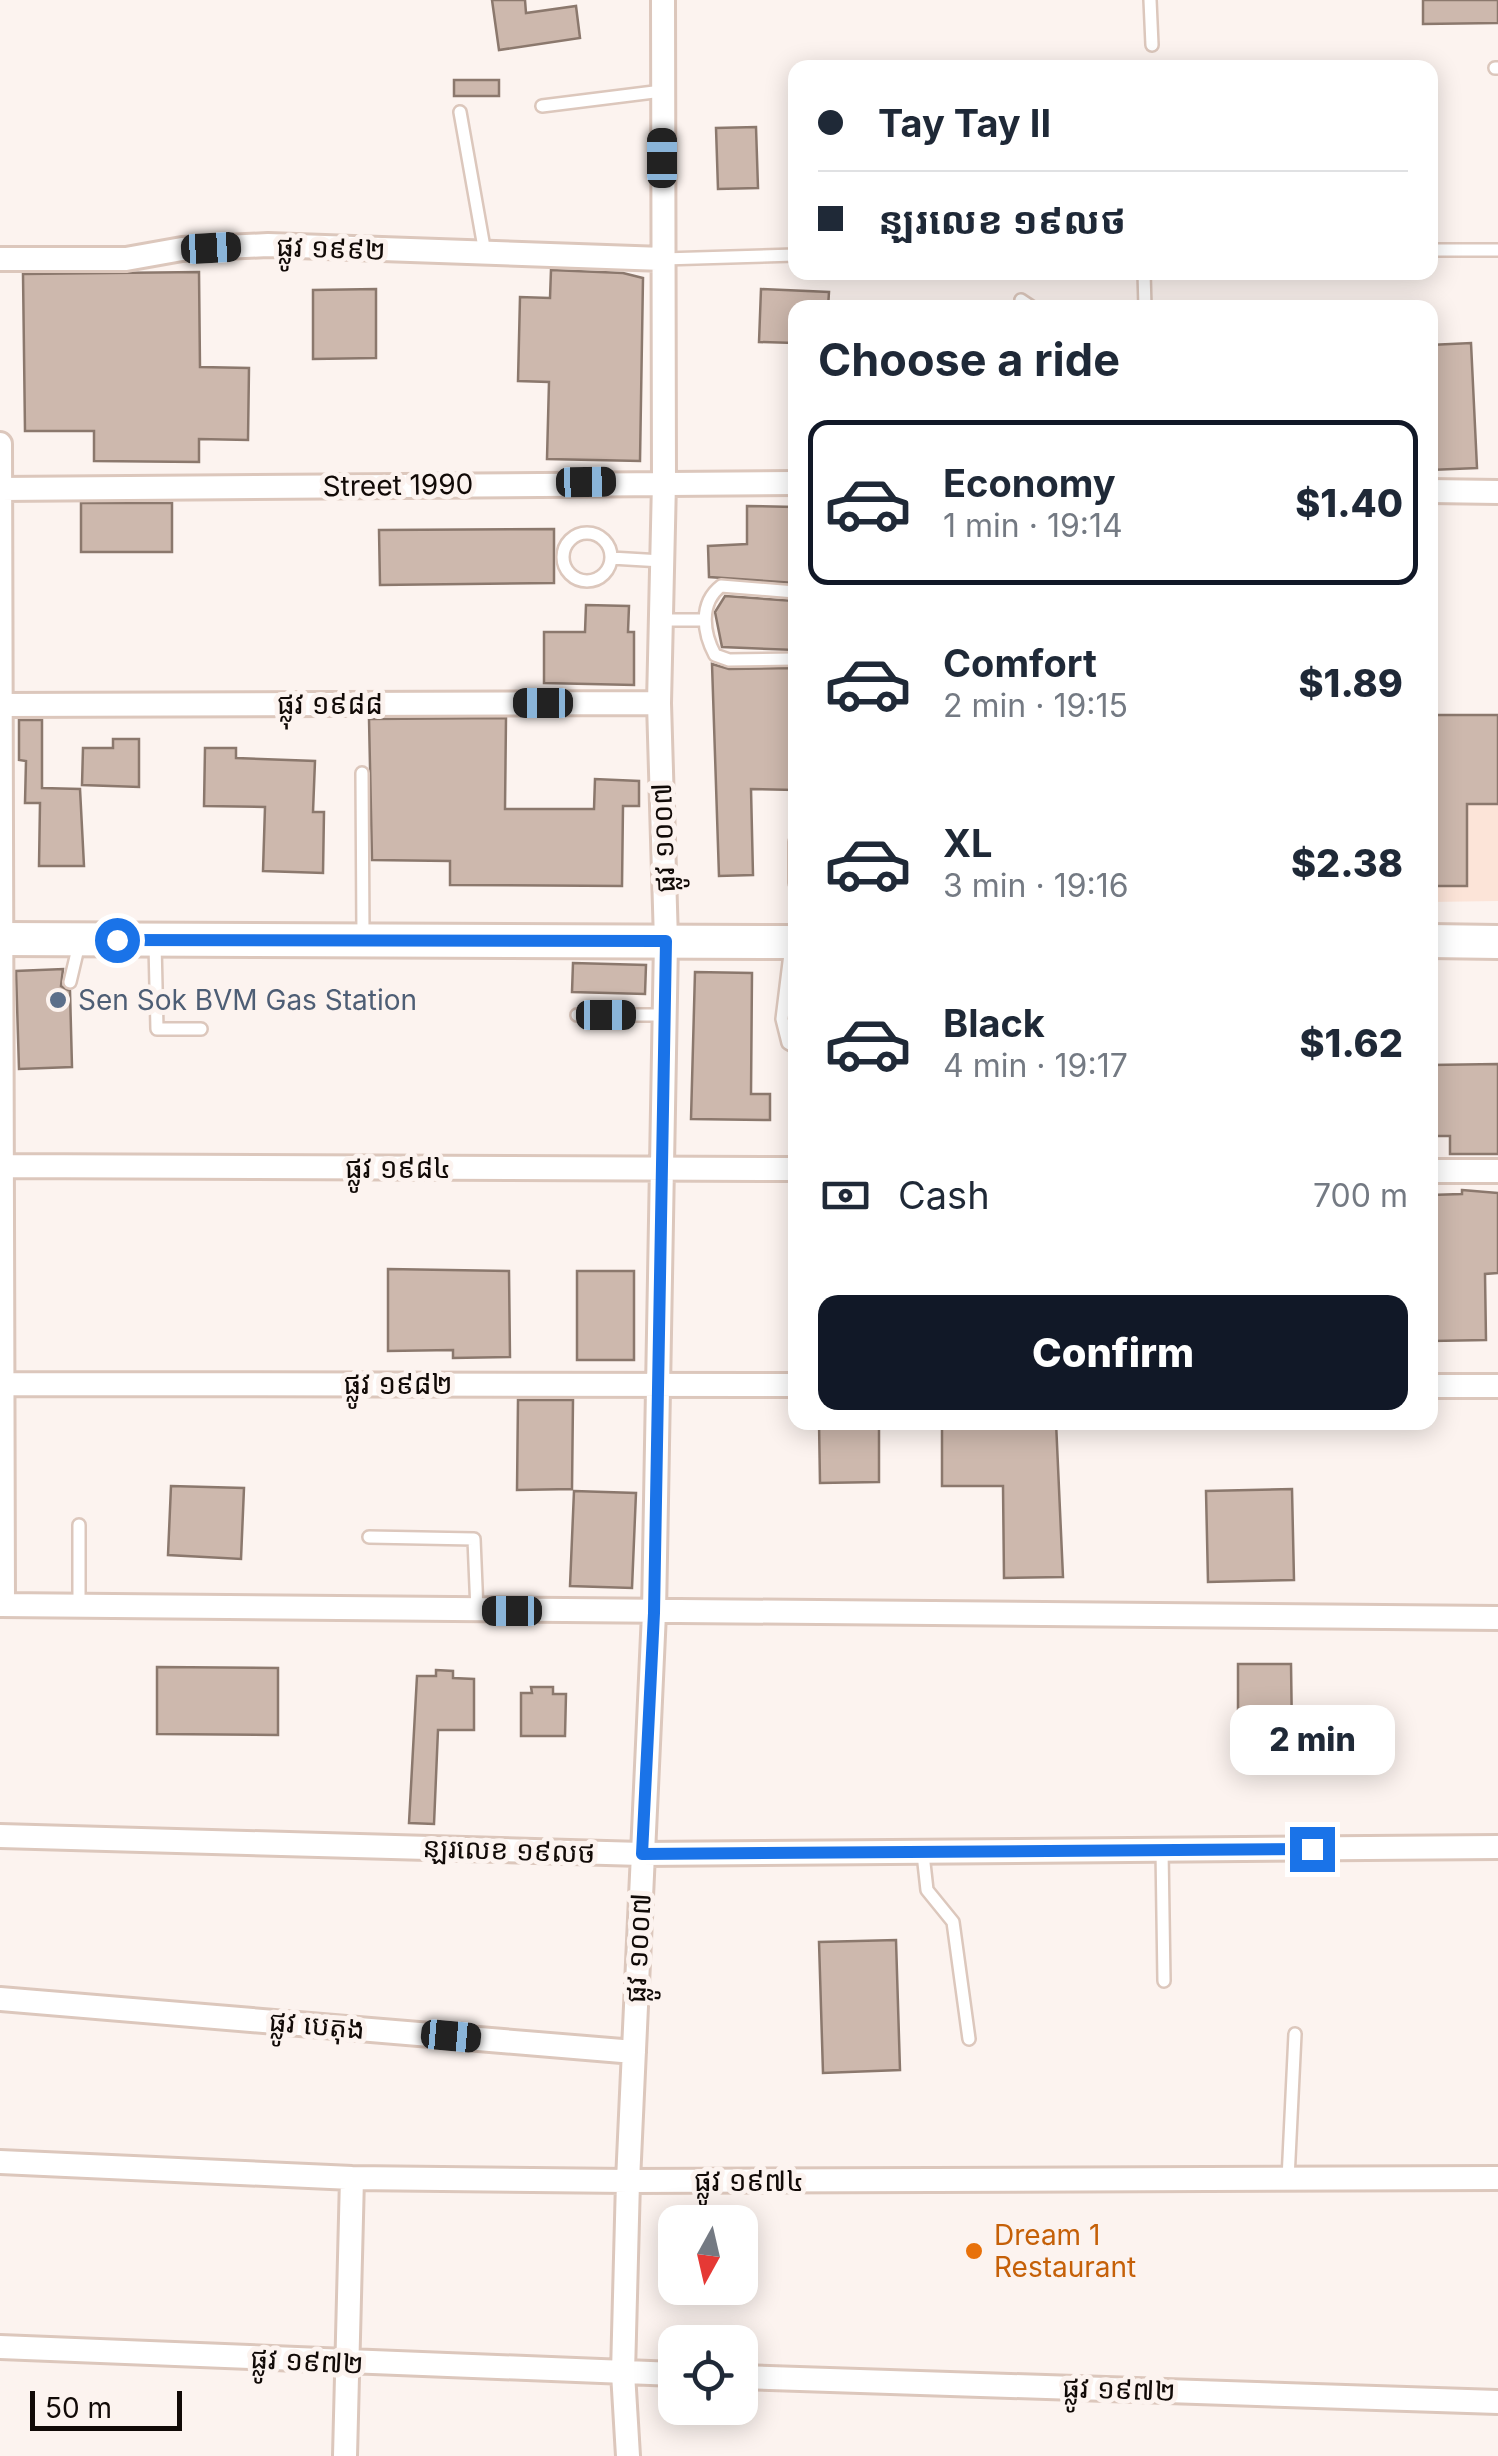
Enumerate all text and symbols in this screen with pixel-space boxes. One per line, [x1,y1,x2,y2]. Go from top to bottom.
text: Tay Tay II [878,100,1051,146]
car [647,128,677,188]
text: ន្ឡរលេខ ១៩លថ [878,197,1126,243]
street label: ផ្លូវ ១៩៩២ [276,229,386,275]
car [180,231,242,265]
text: Choose a ride [818,332,1120,387]
icon: car [823,458,913,548]
text: Economy [943,460,1116,506]
car [556,466,616,498]
street label: Street 1990 [322,467,474,503]
text: $1.40 [1295,480,1403,526]
text: 1 min · 19:14 [943,506,1123,545]
icon: car [823,638,913,728]
text: Comfort [943,640,1097,686]
text: $1.89 [1299,660,1403,706]
text: 2 min · 19:15 [943,686,1128,725]
street label: ផ្លុវ ១៩៨៨ [277,687,383,730]
car [513,688,573,718]
street label: ផ្លូវ ១០០៧ [644,782,690,894]
icon: car [823,818,913,908]
text: XL [943,820,993,866]
text: $2.38 [1291,840,1403,886]
text: 3 min · 19:16 [943,866,1129,905]
route start [95,918,140,963]
place label: Sen Sok BVM Gas Station [78,983,417,1017]
marker: Sen Sok BVM Gas Station [47,989,69,1011]
icon: car [823,998,913,1088]
car [576,1000,636,1030]
text: Black [943,1000,1045,1046]
text: $1.62 [1300,1020,1403,1066]
text: 4 min · 19:17 [943,1046,1128,1085]
street label: ផ្លូវ ១៩៨៤ [345,1151,451,1193]
icon: cash [818,1168,873,1223]
text: Cash [898,1172,990,1218]
text: 700 m [1313,1176,1408,1215]
button: Confirm [818,1295,1408,1410]
street label: ផ្លូវ ១៩៨២ [343,1367,453,1409]
car [482,1596,542,1626]
callout: 2 min [1230,1704,1394,1774]
text: 2 min [1269,1720,1356,1759]
route end [1290,1827,1335,1872]
street label: ន្ឡរលេខ ១៩លថ [422,1830,596,1870]
street label: ផ្លូវ ១០០៧ [618,1892,666,2004]
street label: ផ្លូវ បេតុង [267,2004,366,2054]
car [420,2018,482,2054]
street label: ផ្លូវ ១៩៧៤ [694,2164,804,2206]
north arrow [658,2205,758,2305]
map controls [658,2205,758,2425]
place label: Dream 1 Restaurant [994,2218,1136,2284]
marker: Dream 1 Restaurant [963,2240,985,2262]
button: locate [658,2325,758,2425]
street label: ផ្លូវ ១៩៧២ [249,2341,364,2389]
street label: ផ្លូវ ១៩៧២ [1062,2370,1176,2416]
scale bar [30,2386,182,2430]
text: 50 m [45,2391,112,2425]

